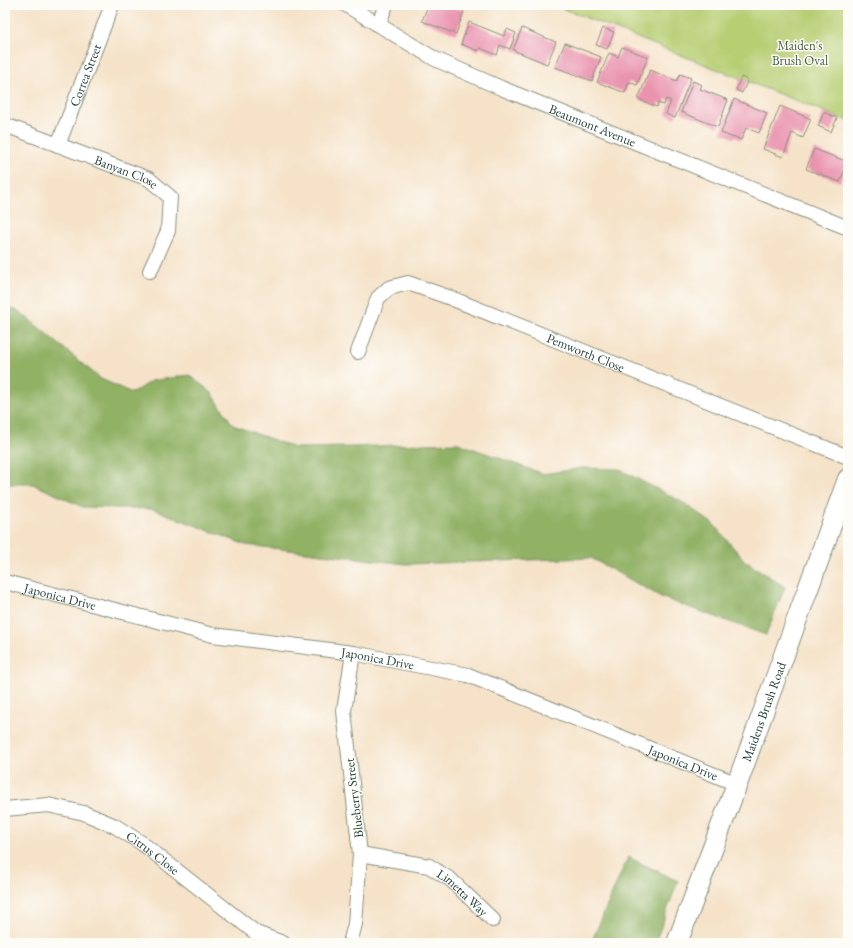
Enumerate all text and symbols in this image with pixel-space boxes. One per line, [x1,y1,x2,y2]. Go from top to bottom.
park label: Maiden's Brush Oval [772,37,828,69]
street label: Correa Street [65,41,105,109]
street label: Beaumont Avenue [547,100,639,150]
street label: Banyan Close [92,151,162,192]
street label: Pemworth Close [545,329,627,375]
street label: Japonica Drive [22,579,98,613]
street label: Japonica Drive [339,643,415,673]
street label: Maidens Brush Road [737,659,789,764]
street label: Japonica Drive [645,740,720,784]
street label: Blueberry Street [341,757,367,839]
street label: Citrus Close [123,827,183,878]
street label: Limetta Way [434,865,492,920]

